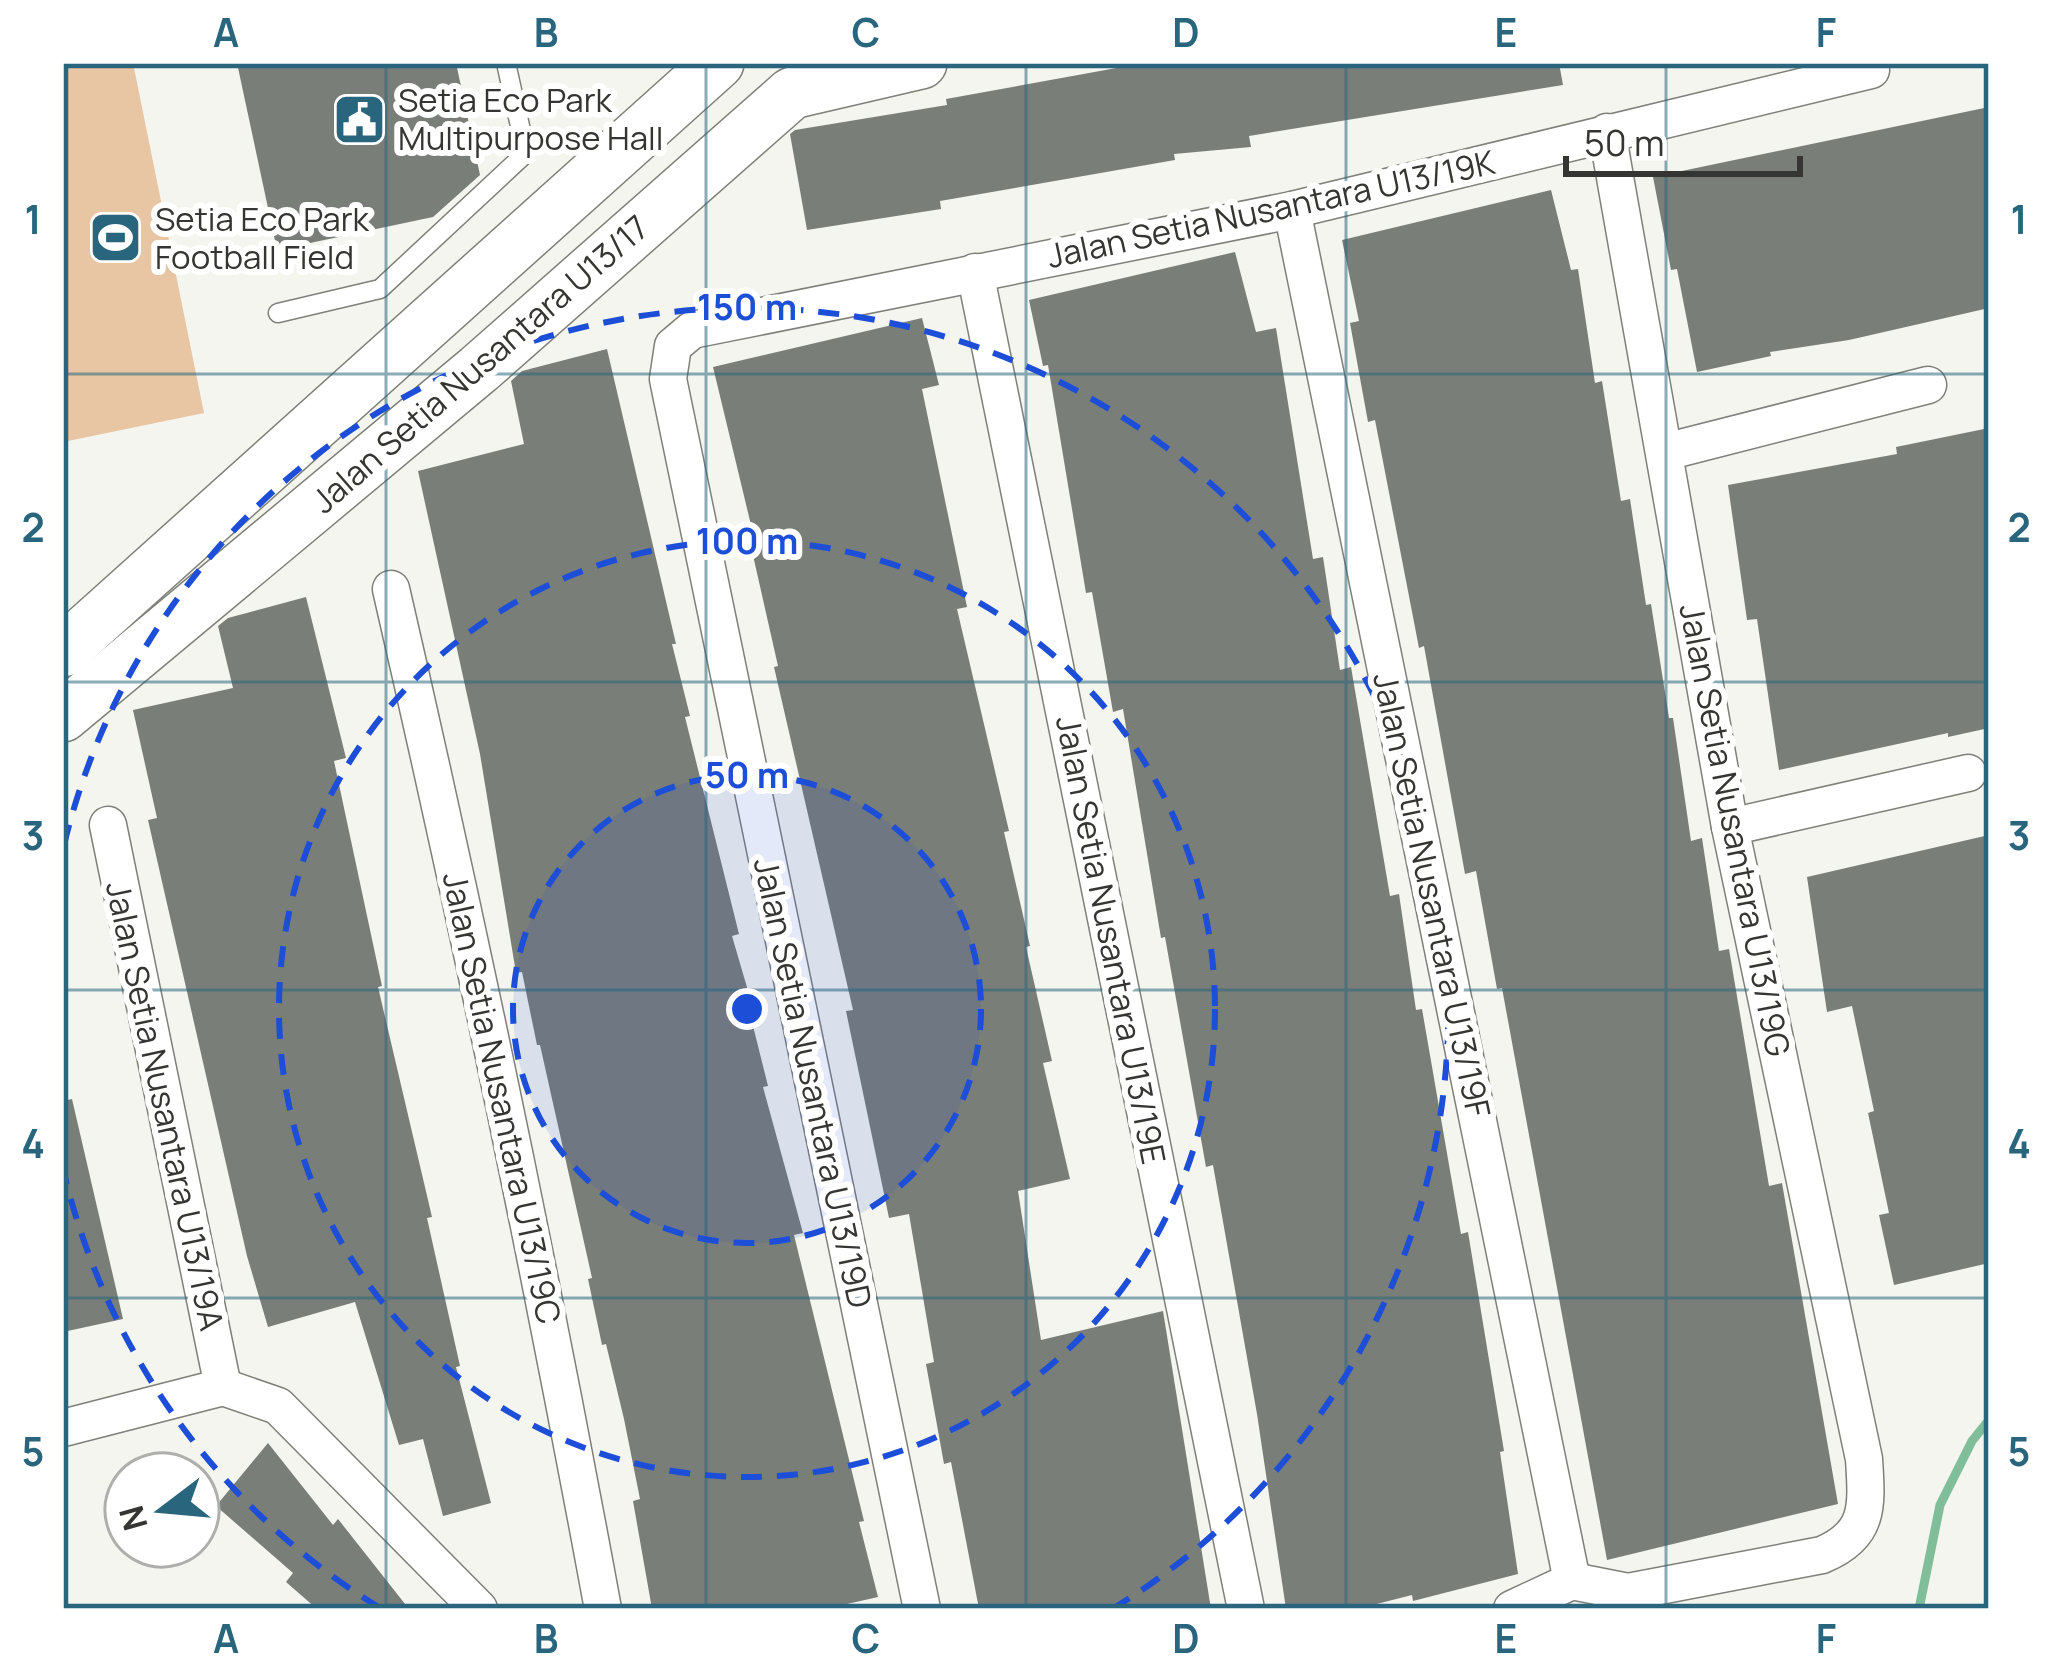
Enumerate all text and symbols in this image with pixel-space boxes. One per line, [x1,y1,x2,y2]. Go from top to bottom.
text: A [213,5,239,59]
text: B [534,5,558,59]
text: C [852,5,880,59]
text: D [1172,5,1200,59]
text: E [1495,5,1517,59]
text: F [1816,5,1836,59]
place label: Setia Eco Park Multipurpose Hall [398,77,663,160]
public building icon: Setia Eco Park Multipurpose Hall [331,91,387,147]
scale bar [1566,102,1800,176]
text: 50 m [1584,118,1664,167]
street label: Jalan Setia Nusantara U13/19K [1043,139,1499,278]
text: 1 [24,192,42,246]
text: 1 [2010,192,2028,246]
place label: Setia Eco Park Football Field [155,196,371,279]
street label: Jalan Setia Nusantara U13/17 [302,205,658,523]
sports icon: Setia Eco Park Football Field [88,210,144,266]
text: 150 m [697,282,797,331]
text: 2 [21,500,45,554]
text: 2 [2007,500,2031,554]
text: 100 m [696,516,798,565]
street label: Jalan Setia Nusantara U13/19G [1669,600,1801,1060]
street label: Jalan Setia Nusantara U13/19F [1363,668,1502,1121]
street label: Jalan Setia Nusantara U13/19E [1046,712,1177,1168]
text: 50 m [705,750,789,799]
text: 3 [22,808,44,862]
text: 3 [2008,808,2030,862]
street label: Jalan Setia Nusantara U13/19D [744,854,883,1312]
street label: Jalan Setia Nusantara U13/19C [433,868,572,1328]
street label: Jalan Setia Nusantara U13/19A [96,877,235,1335]
centre of rings [726,988,768,1030]
text: 4 [21,1116,45,1170]
text: 4 [2007,1116,2031,1170]
text: 5 [22,1424,44,1478]
text: 5 [2008,1424,2030,1478]
north arrow [102,1450,222,1570]
text: N [108,1501,158,1536]
text: A [213,1611,239,1665]
text: B [534,1611,558,1665]
text: C [852,1611,880,1665]
text: D [1172,1611,1200,1665]
text: E [1495,1611,1517,1665]
text: F [1816,1611,1836,1665]

